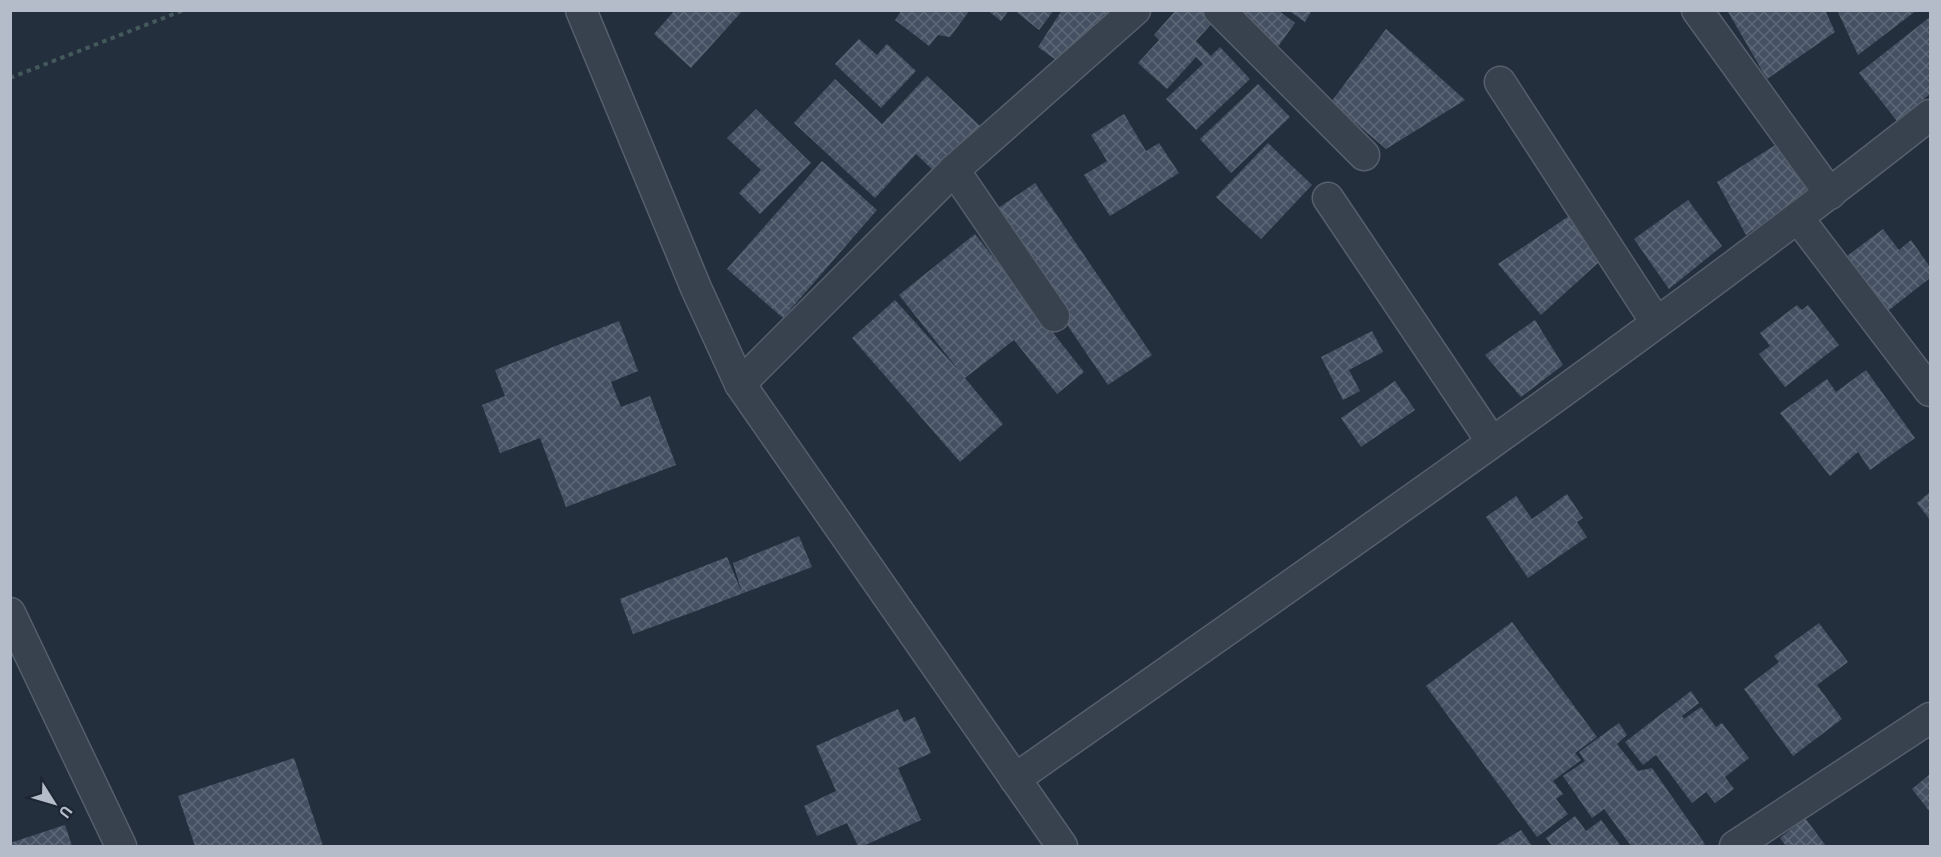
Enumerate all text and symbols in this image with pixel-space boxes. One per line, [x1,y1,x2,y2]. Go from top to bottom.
north arrow [24,773,84,833]
text: U [56,803,77,822]

